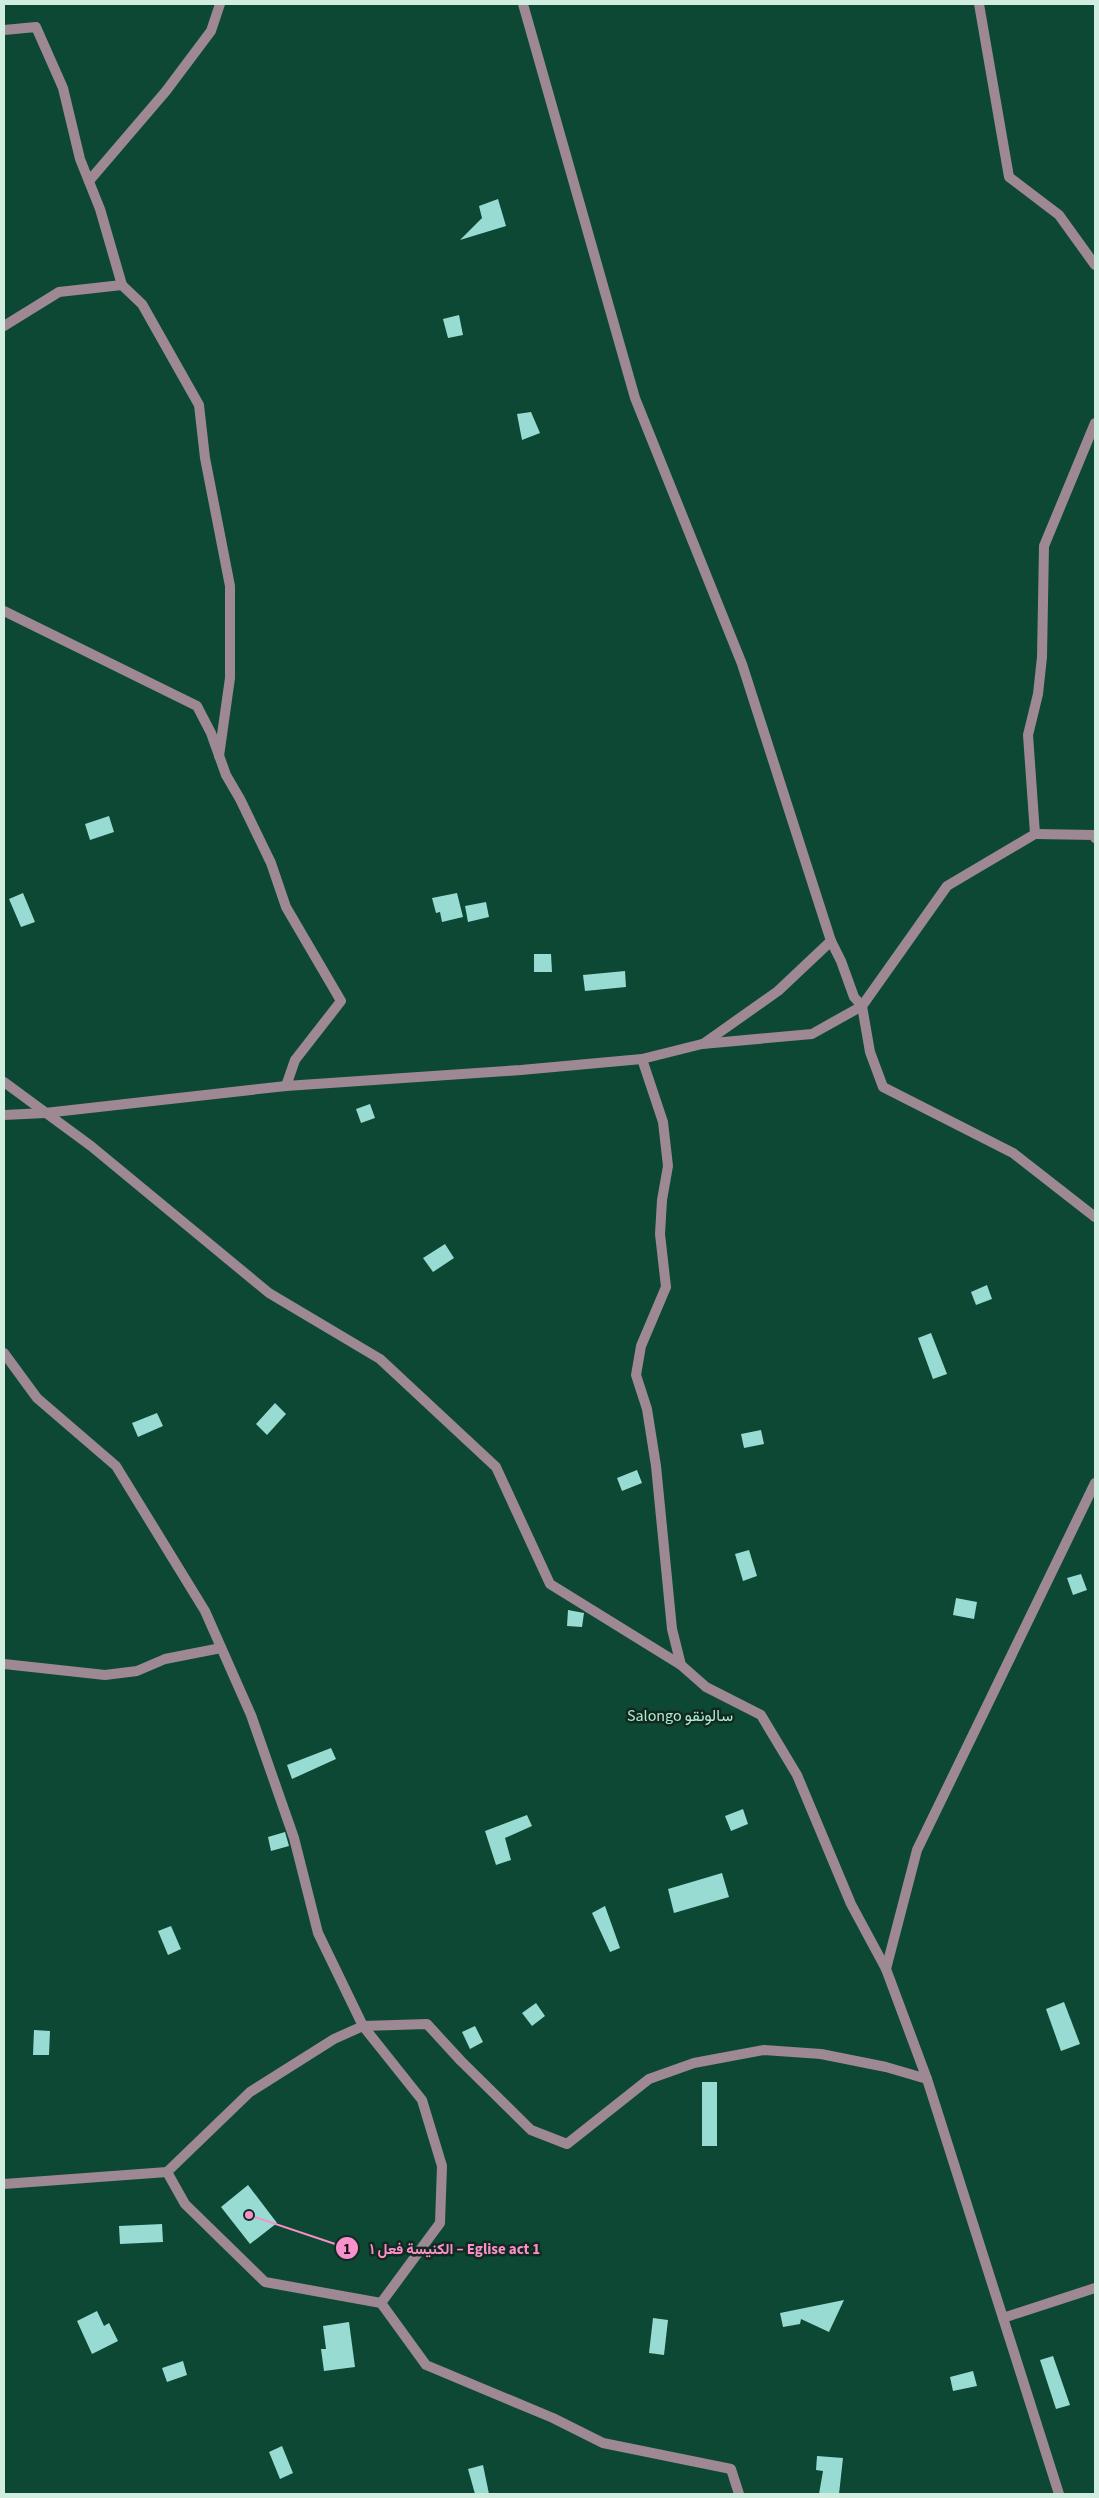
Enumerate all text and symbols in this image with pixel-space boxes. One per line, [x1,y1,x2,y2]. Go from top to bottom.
district label: Salongo سالونقو [627,1705,733,1727]
callout: الكنيسة فعل ۱ – Eglise act 1 [335,2233,550,2263]
text: 1 [343,2239,351,2260]
text: الكنيسة فعل ۱ – Eglise act 1 [370,2239,540,2260]

